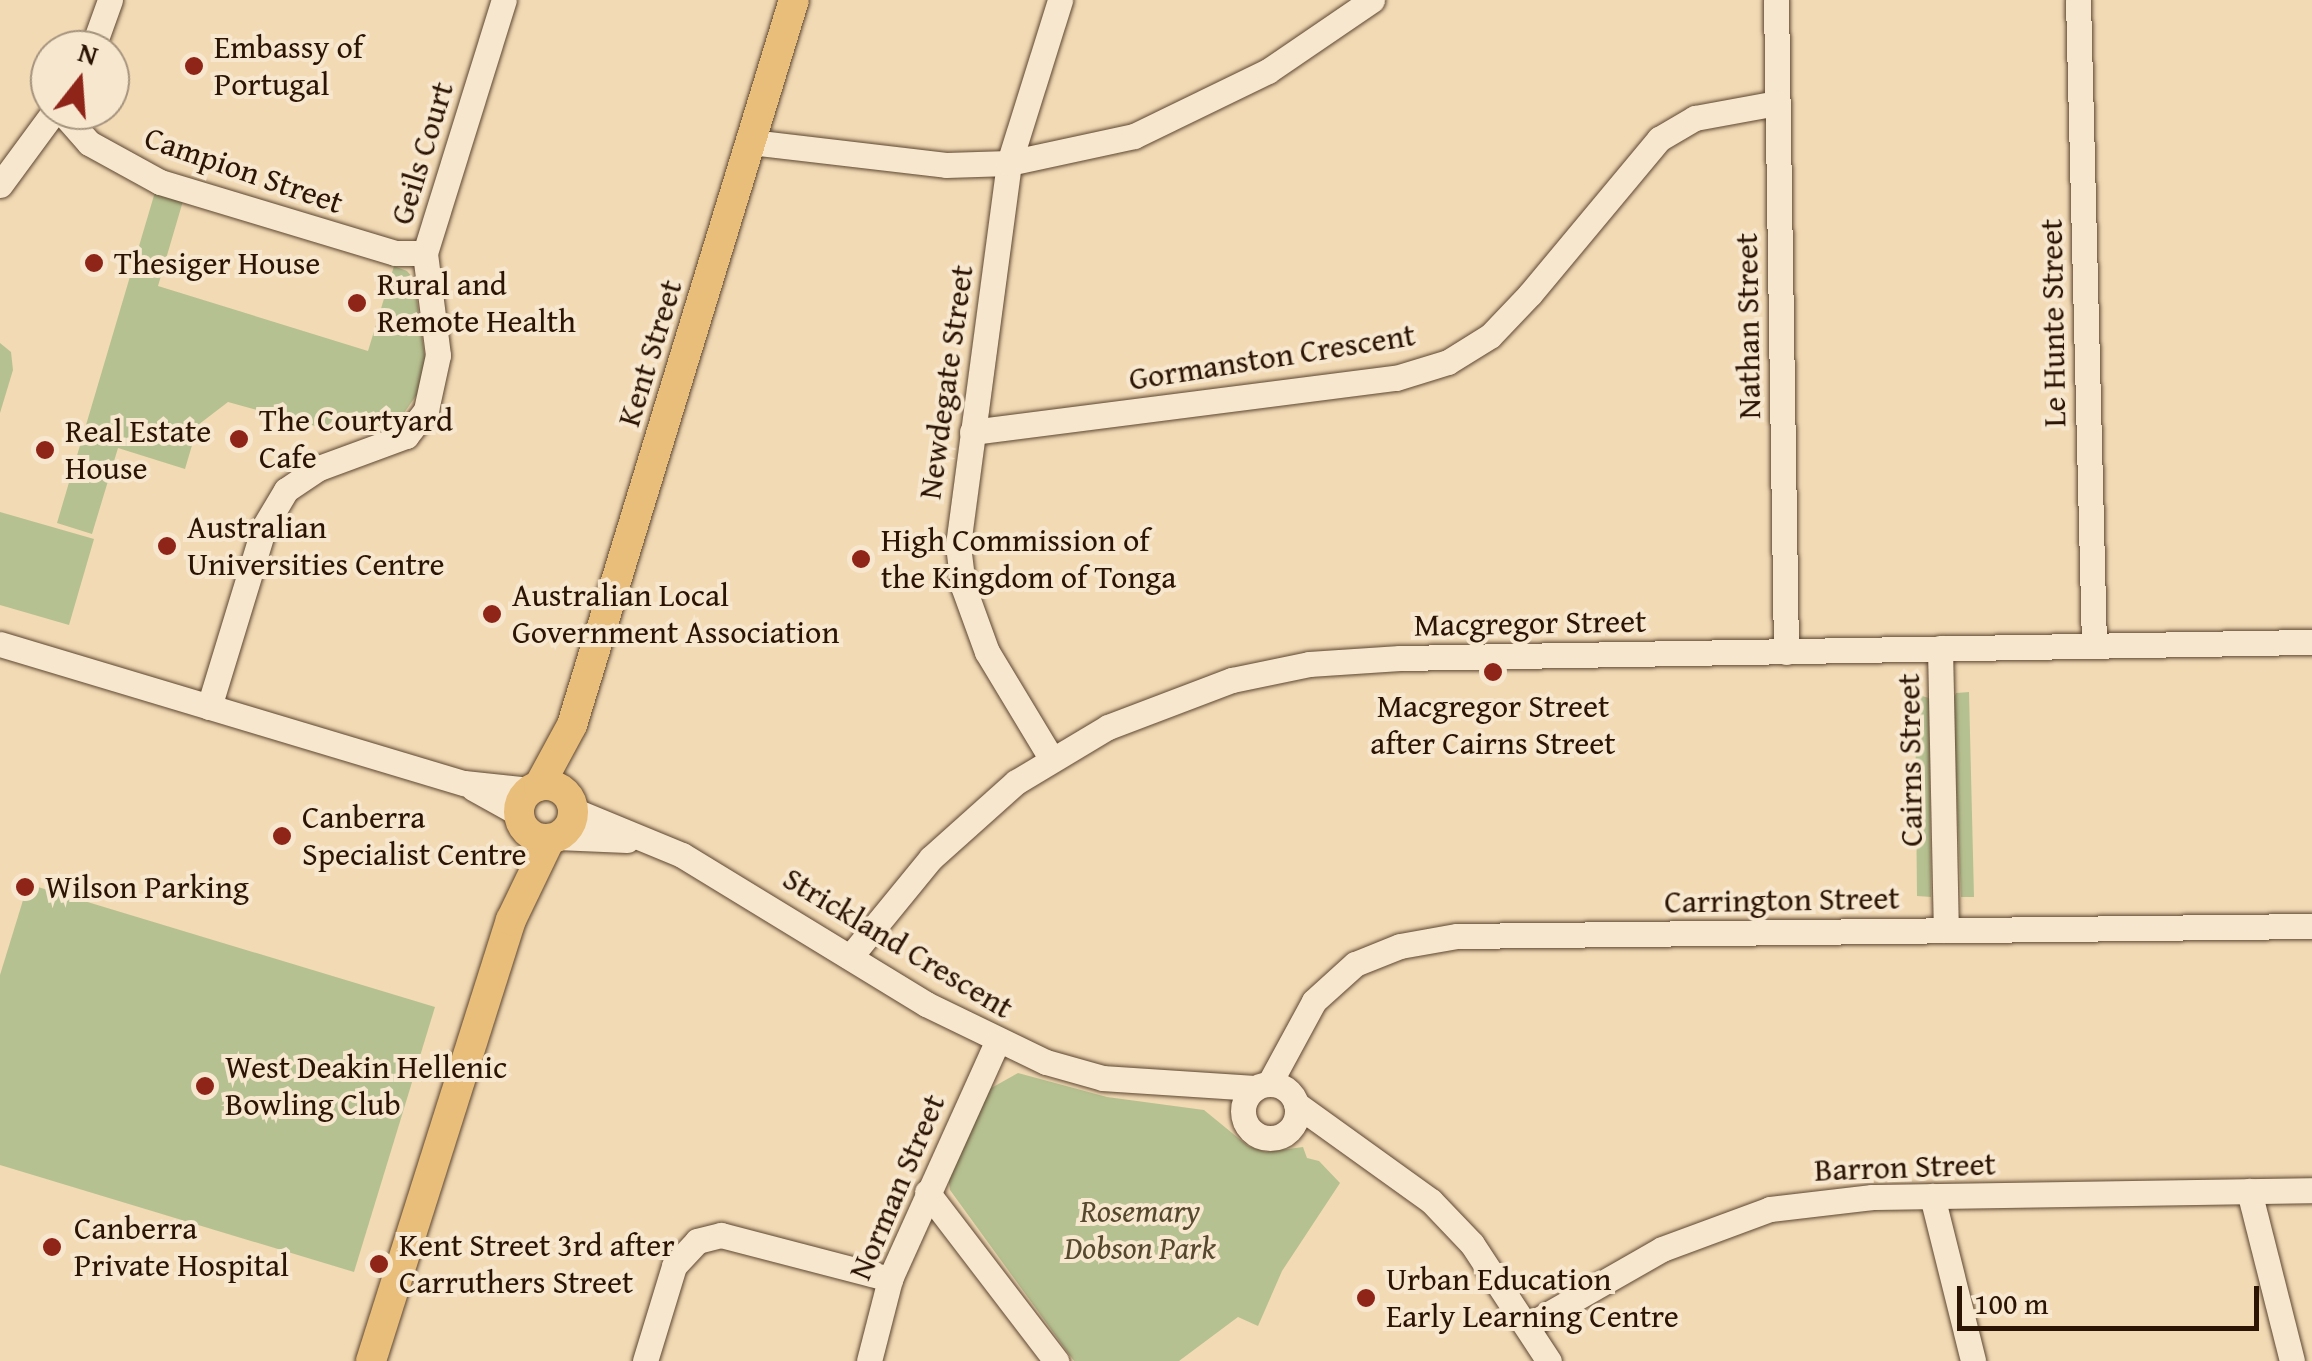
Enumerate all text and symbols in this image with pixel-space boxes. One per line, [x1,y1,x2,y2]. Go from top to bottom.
place label: Embassy of Portugal [214,29,363,104]
north arrow [30,30,130,130]
text: N [73,30,103,75]
marker: Embassy of Portugal [183,55,205,77]
street label: Geils Court [382,77,462,229]
street label: Campion Street [140,118,348,222]
street label: Le Hunte Street [2032,218,2074,428]
street label: Nathan Street [1727,232,1769,420]
place label: Thesiger House [114,244,320,282]
marker: Thesiger House [83,252,105,274]
street label: Newdegate Street [911,262,981,502]
place label: Rural and Remote Health [377,266,576,341]
street label: Kent Street [610,275,690,431]
marker: Rural and Remote Health [346,292,368,314]
street label: Gormanston Crescent [1126,315,1418,399]
place label: The Courtyard Cafe [259,402,453,477]
place label: Real Estate House [65,413,211,488]
marker: The Courtyard Cafe [228,428,250,450]
marker: Real Estate House [34,439,56,461]
place label: Australian Universities Centre [187,509,445,584]
place label: High Commission of the Kingdom of Tonga [881,522,1176,597]
marker: Australian Universities Centre [156,535,178,557]
marker: High Commission of the Kingdom of Tonga [850,548,872,570]
place label: Australian Local Government Association [512,577,839,652]
street label: Macgregor Street [1413,602,1647,644]
marker: Australian Local Government Association [481,603,503,625]
marker: Macgregor Street after Cairns Street [1482,661,1504,683]
street label: Cairns Street [1889,673,1931,847]
place label: Macgregor Street after Cairns Street [1370,688,1616,763]
place label: Canberra Specialist Centre [302,799,527,874]
marker: Canberra Specialist Centre [271,825,293,847]
street label: Strickland Crescent [776,859,1020,1027]
place label: Wilson Parking [45,868,249,906]
marker: Wilson Parking [14,876,36,898]
street label: Carrington Street [1664,879,1900,921]
place label: West Deakin Hellenic Bowling Club [225,1049,507,1124]
marker: West Deakin Hellenic Bowling Club [194,1075,216,1097]
street label: Norman Street [841,1089,953,1285]
street label: Barron Street [1814,1145,1996,1189]
park label: Rosemary Dobson Park [1064,1193,1216,1268]
place label: Canberra Private Hospital [74,1210,289,1285]
place label: Kent Street 3rd after Carruthers Street [399,1227,675,1302]
marker: Canberra Private Hospital [39,1234,65,1260]
marker: Kent Street 3rd after Carruthers Street [368,1253,390,1275]
place label: Urban Education Early Learning Centre [1386,1261,1679,1336]
scale bar [1962,1266,2264,1328]
text: 100 m [1974,1281,2048,1325]
marker: Urban Education Early Learning Centre [1355,1287,1377,1309]

